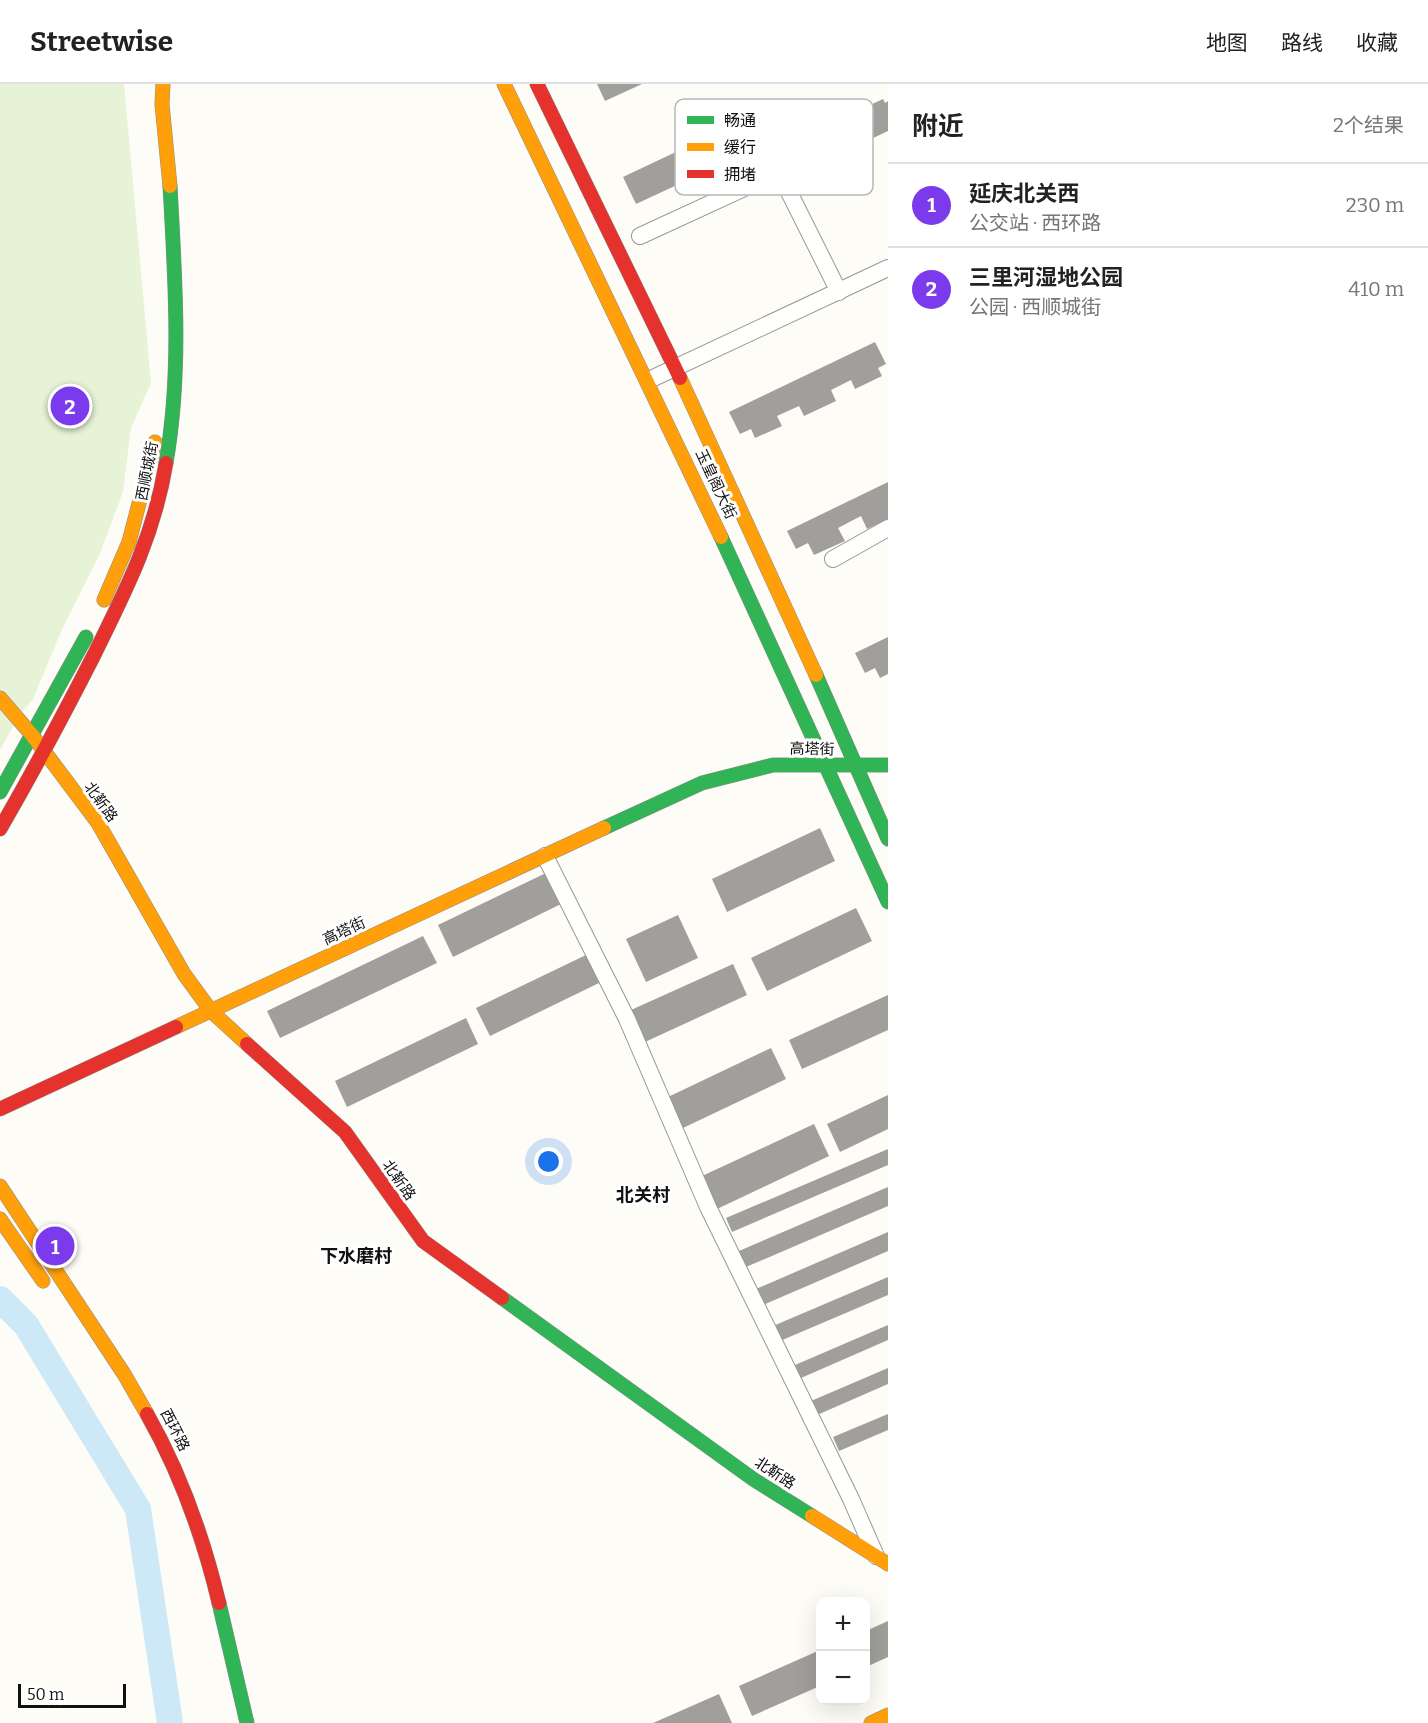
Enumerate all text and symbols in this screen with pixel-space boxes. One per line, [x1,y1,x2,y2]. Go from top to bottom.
text: Streetwise [30,25,173,58]
text: 地图 [1206,30,1248,56]
text: 路线 [1281,30,1323,56]
text: 收藏 [1356,30,1398,56]
legend [675,99,873,195]
text: 畅通 [724,111,756,130]
text: 附近 [912,111,964,142]
text: 2个结果 [1333,113,1404,137]
text: 缓行 [724,138,756,157]
text: 拥堵 [724,165,756,184]
text: 延庆北关西 [969,180,1079,207]
text: 1 [927,193,936,217]
text: 230 m [1346,193,1404,217]
text: 公交站 · 西环路 [969,211,1101,235]
text: 三里河湿地公园 [969,264,1123,291]
text: 2 [926,277,937,301]
text: 410 m [1348,277,1404,301]
text: 公园 · 西顺城街 [969,295,1101,319]
pin: 2 [50,384,90,428]
street label: 西顺城街 [132,440,162,502]
street label: 玉皇阁大街 [692,446,740,522]
street label: 高塔街 [789,740,835,758]
street label: 北靳路 [80,779,122,825]
street label: 高塔街 [320,913,368,949]
your location [534,1147,563,1176]
street label: 北靳路 [379,1156,419,1204]
district label: 北关村 [616,1184,670,1206]
pin: 1 [36,1224,74,1268]
district label: 下水磨村 [320,1245,392,1267]
street label: 西环路 [157,1406,193,1454]
street label: 北靳路 [751,1453,799,1493]
map controls [816,1597,870,1705]
button: + [816,1597,870,1651]
button: − [816,1651,870,1705]
scale bar [18,1681,126,1708]
text: 50 m [27,1685,64,1704]

